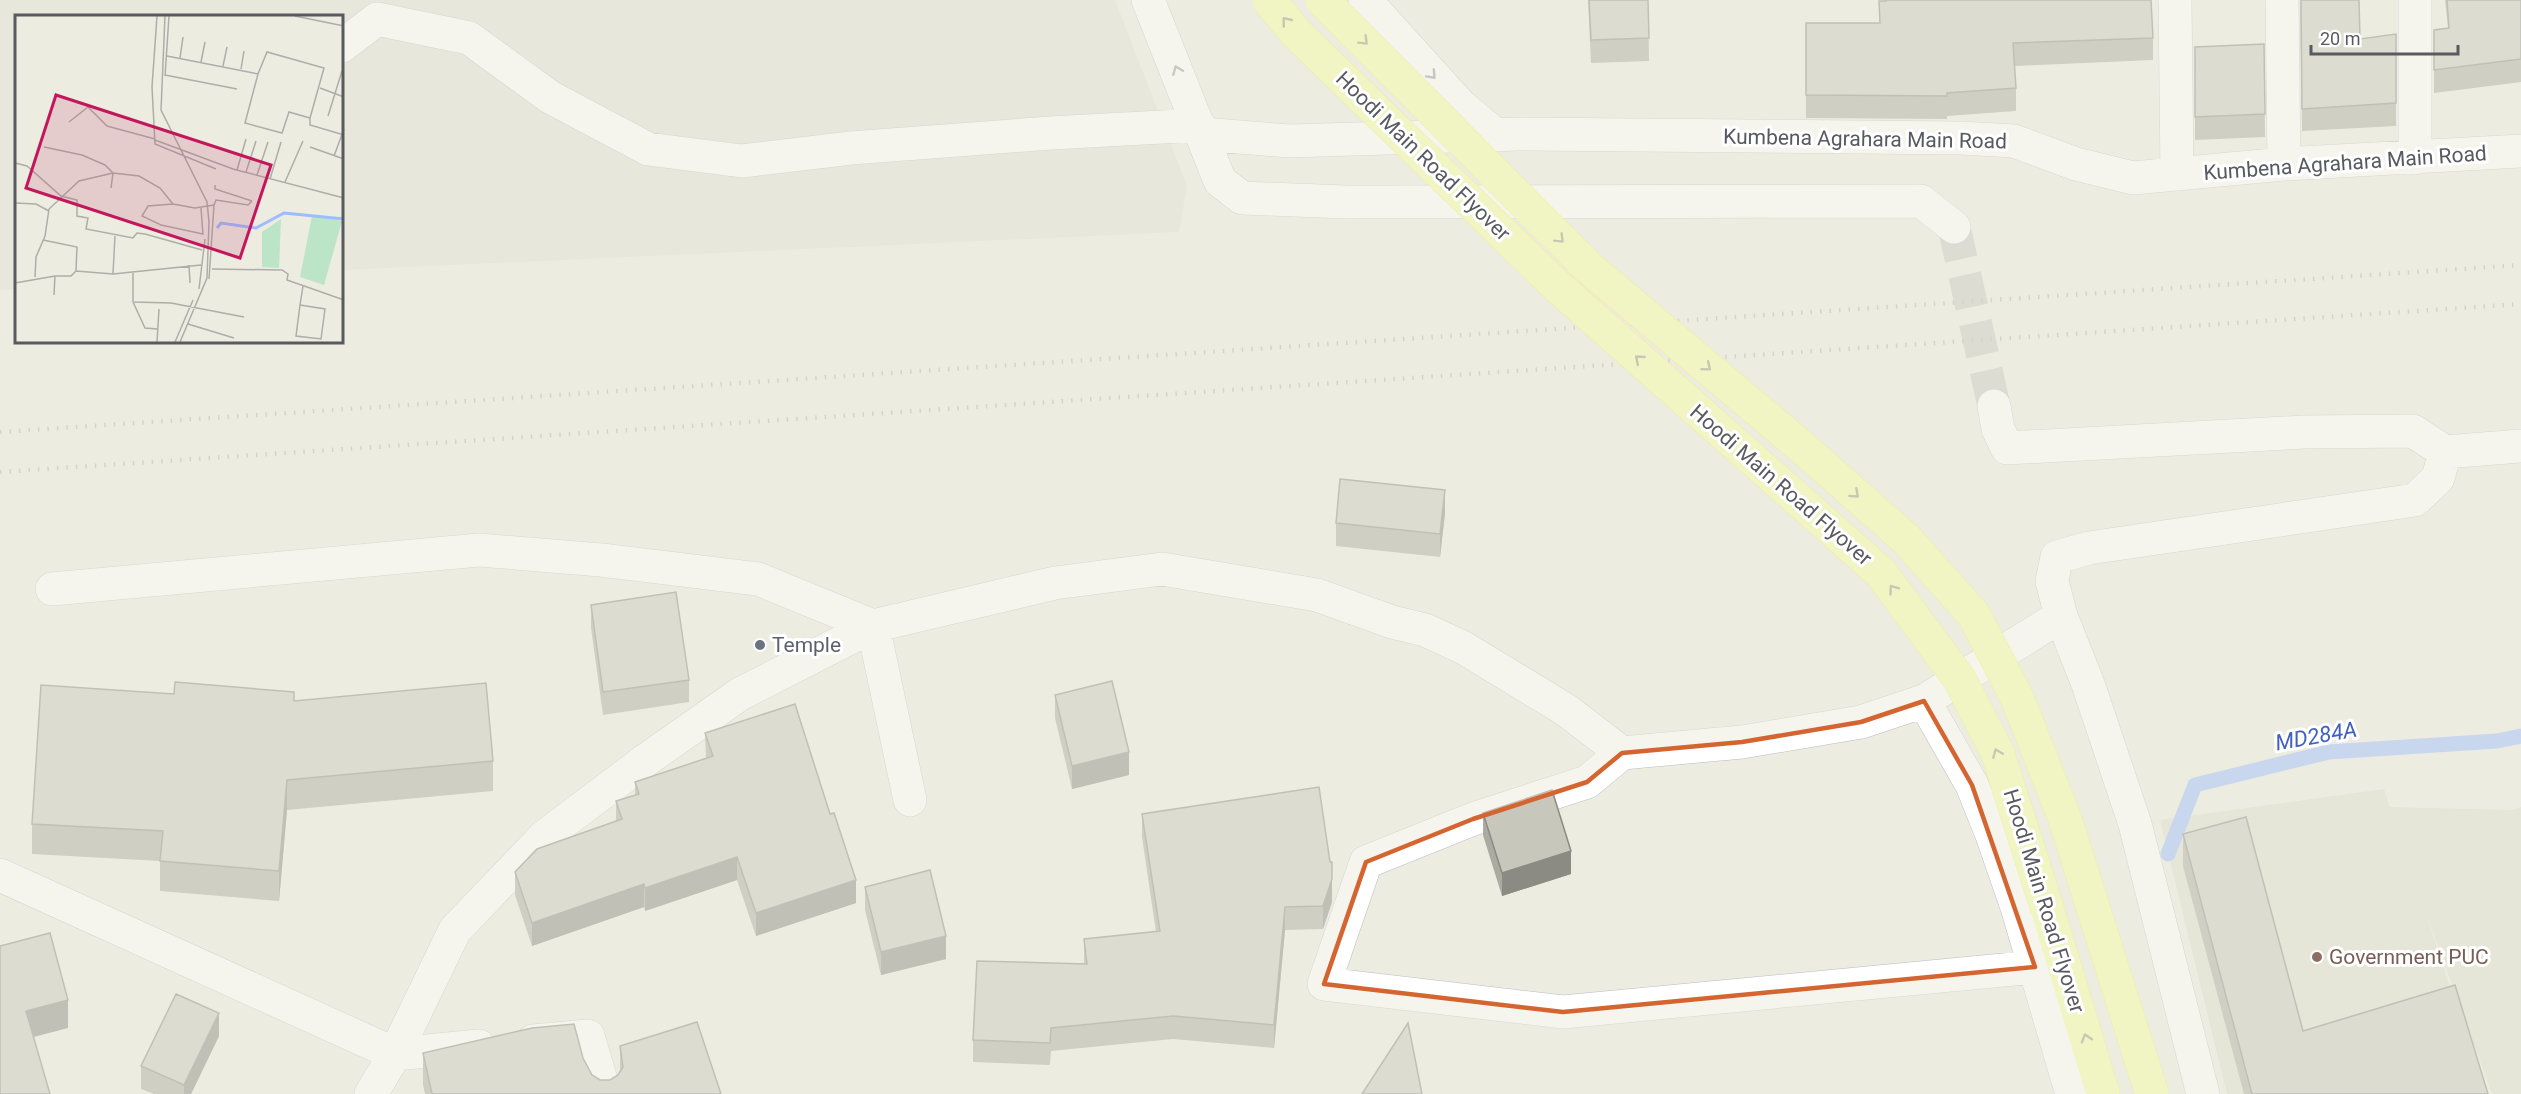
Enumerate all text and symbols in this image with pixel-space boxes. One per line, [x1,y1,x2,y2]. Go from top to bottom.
inset map [15,15,344,344]
one-way arrow [1283,17,1294,28]
scale bar [2311,18,2458,56]
text: 20 m [2320,28,2360,49]
one-way arrow [1357,34,1368,44]
one-way arrow [1172,66,1184,77]
street label: Hoodi Main Road Flyover [1331,67,1515,245]
one-way arrow [1425,68,1436,78]
street label: Kumbena Agrahara Main Road [1723,125,2007,153]
street label: Kumbena Agrahara Main Road [2203,141,2487,185]
one-way arrow [1553,231,1564,242]
one-way arrow [1635,355,1646,366]
one-way arrow [1700,360,1711,371]
street label: Hoodi Main Road Flyover [1685,400,1877,570]
one-way arrow [1848,487,1859,498]
one-way arrow [1889,584,1900,595]
place label: Temple [772,633,841,657]
marker: Temple [753,638,767,652]
water label: MD284A [2273,717,2359,755]
one-way arrow [1992,748,2004,759]
street label: Hoodi Main Road Flyover [1998,786,2090,1016]
place label: Government PUC [2329,945,2489,969]
marker: Government PUC [2310,950,2324,964]
one-way arrow [2081,1033,2093,1044]

